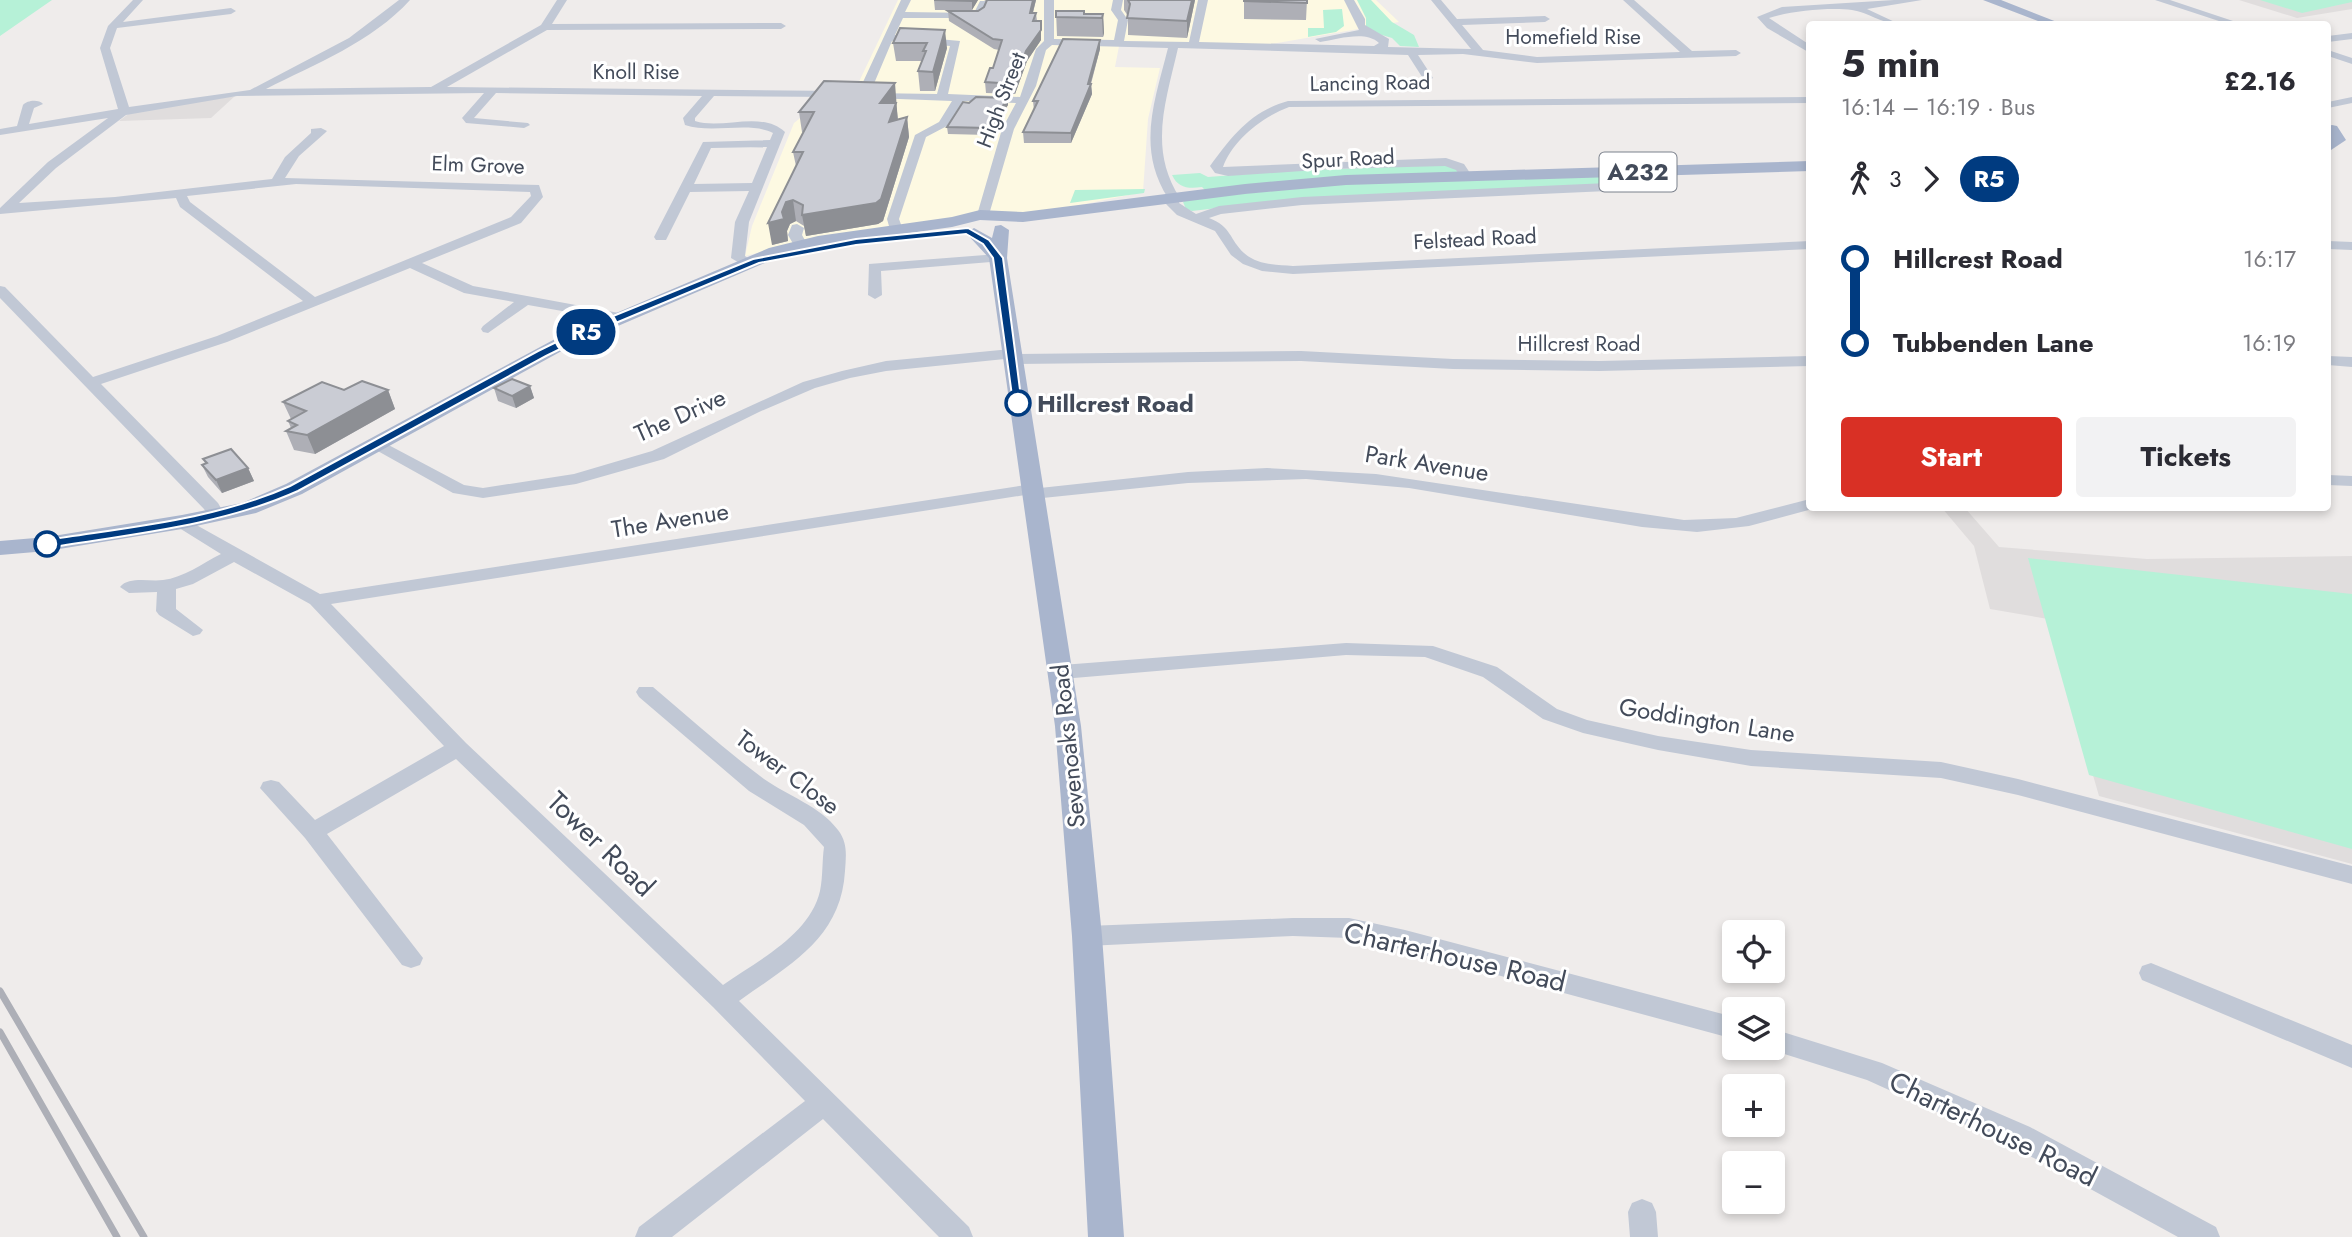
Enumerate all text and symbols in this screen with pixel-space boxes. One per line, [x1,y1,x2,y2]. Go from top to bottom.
street label: Homefield Rise [1505,22,1641,52]
text: 5 min [1841,36,1940,91]
street label: High Street [969,48,1033,152]
street label: Knoll Rise [593,57,680,87]
text: £2.16 [2224,62,2296,100]
street label: Lancing Road [1309,67,1431,99]
text: 16:14 – 16:19 · Bus [1841,90,2035,124]
street label: Spur Road [1301,142,1395,176]
street label: Elm Grove [431,148,525,182]
road number: A232 [1600,153,1676,192]
icon: walk [1841,160,1879,198]
icon: forward [1912,160,1950,198]
text: R5 [1974,161,2005,196]
text: 3 [1889,162,1902,196]
street label: Felstead Road [1413,221,1537,257]
text: Hillcrest Road [1893,240,2063,278]
text: 16:17 [2243,242,2296,276]
line badge: R5 [554,309,618,355]
text: R5 [570,314,602,349]
text: Tubbenden Lane [1893,324,2094,362]
text: 16:19 [2242,326,2296,360]
street label: Hillcrest Road [1518,329,1640,359]
street label: The Drive [629,379,731,451]
place label: Hillcrest Road [1037,386,1194,421]
marker: Hillcrest Road [1005,390,1031,416]
button: Start [1841,417,2062,497]
button: Tickets [2076,417,2296,497]
street label: Park Avenue [1363,436,1491,490]
street label: The Avenue [609,493,731,547]
unlabelled marker [34,531,60,557]
street label: Sevenoaks Road [1042,663,1094,829]
street label: Goddington Lane [1617,689,1797,751]
street label: Tower Close [729,721,847,823]
street label: Tower Road [538,782,664,906]
street label: Charterhouse Road [1340,912,1570,1002]
map controls [1722,920,1785,1214]
button: locate [1722,920,1785,983]
button: layers [1722,997,1785,1060]
street label: Charterhouse Road [1882,1061,2104,1197]
button: + [1722,1074,1785,1137]
button: − [1722,1151,1785,1214]

